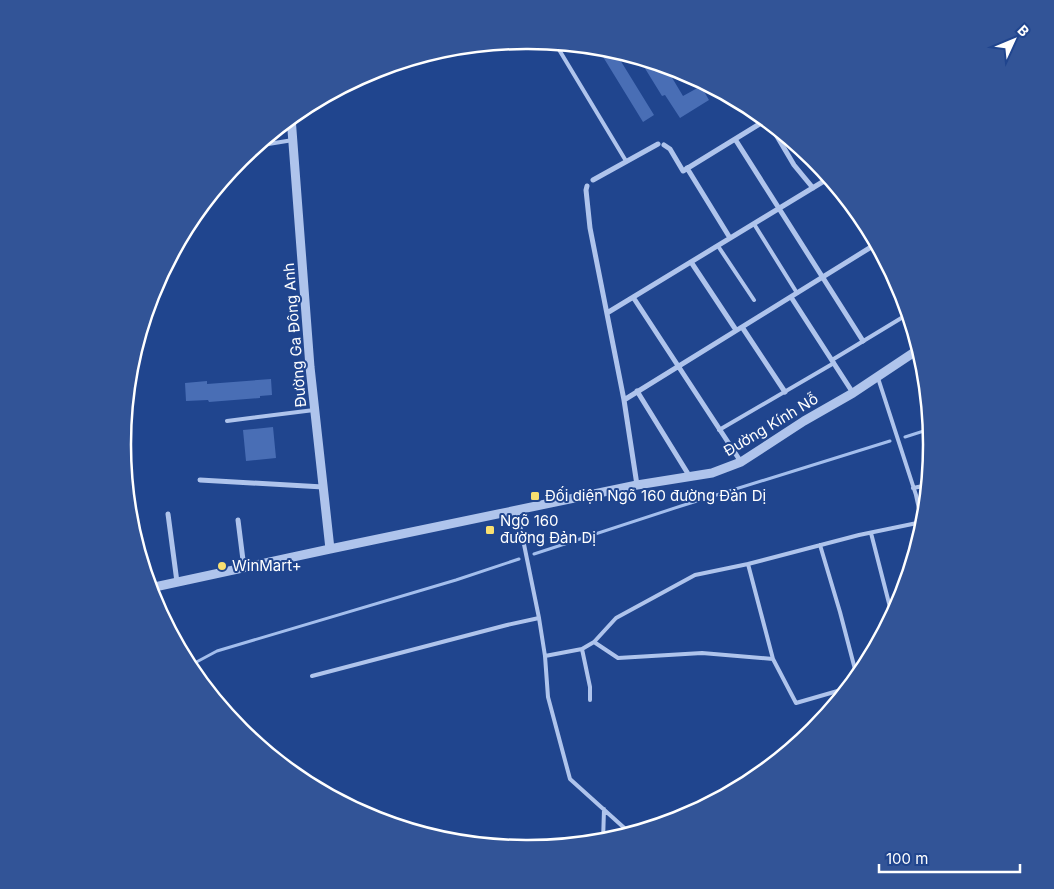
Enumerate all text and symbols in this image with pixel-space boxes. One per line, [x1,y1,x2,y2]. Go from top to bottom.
north arrow [989,15,1039,65]
text: B [1014,21,1033,40]
street label: Đường Ga Đông Anh [279,262,310,408]
street label: Đường Kính Nỗ [720,389,822,460]
place label: Đối diện Ngõ 160 đường Đản Dị [545,486,766,505]
marker: Đối diện Ngõ 160 đường Đản Dị [529,490,541,502]
place label: Ngõ 160 đường Đản Dị [500,511,596,547]
marker: Ngõ 160 đường Đản Dị [484,524,496,536]
place label: WinMart+ [232,556,302,575]
marker: WinMart+ [216,560,228,572]
scale bar [879,842,1020,874]
text: 100 m [886,849,928,868]

